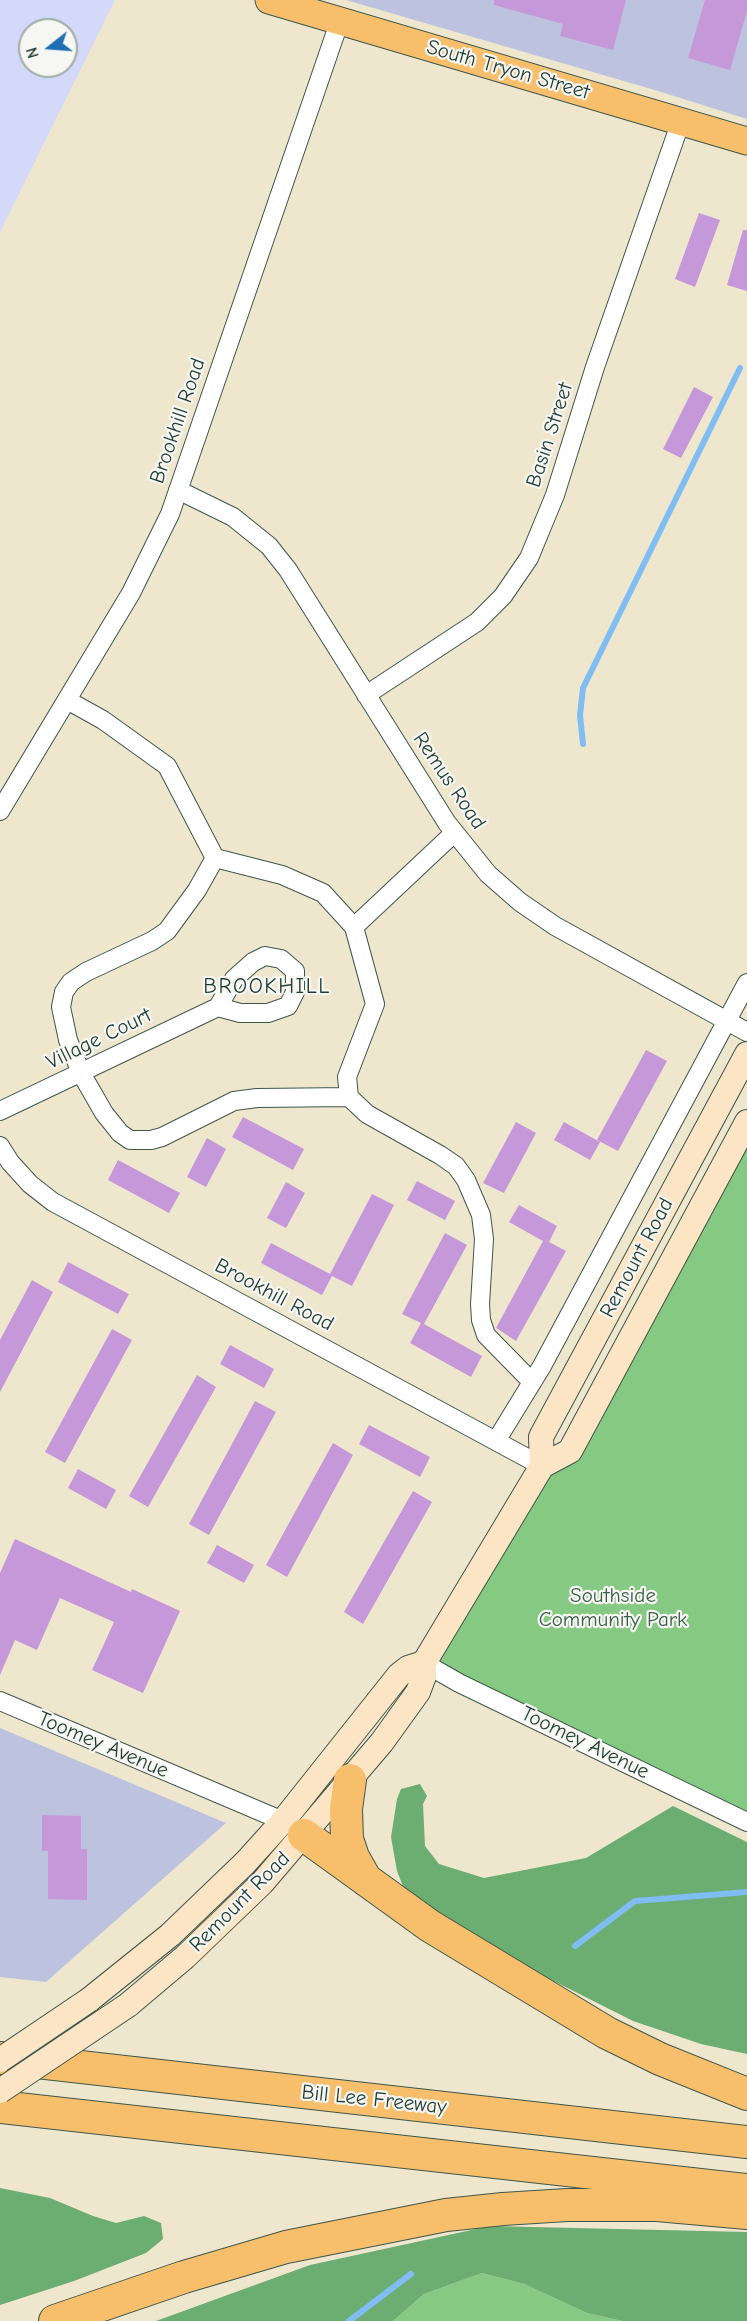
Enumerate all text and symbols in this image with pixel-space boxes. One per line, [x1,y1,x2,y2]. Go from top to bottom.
north arrow [18,18,78,78]
street label: South Tryon Street [424,35,592,105]
text: N [23,45,43,60]
street label: Brookhill Road [145,355,211,487]
street label: Basin Street [521,379,579,491]
street label: Remus Road [407,728,491,834]
district label: BROOKHILL [203,974,331,1000]
street label: Village Court [42,1003,156,1075]
street label: Remount Road [595,1194,679,1322]
street label: Brookhill Road [210,1253,338,1337]
park label: Southside Community Park [539,1583,687,1633]
street label: Toomey Avenue [517,1701,653,1785]
street label: Toomey Avenue [34,1706,172,1784]
street label: Remount Road [184,1846,296,1958]
street label: Bill Lee Freeway [300,2080,448,2120]

